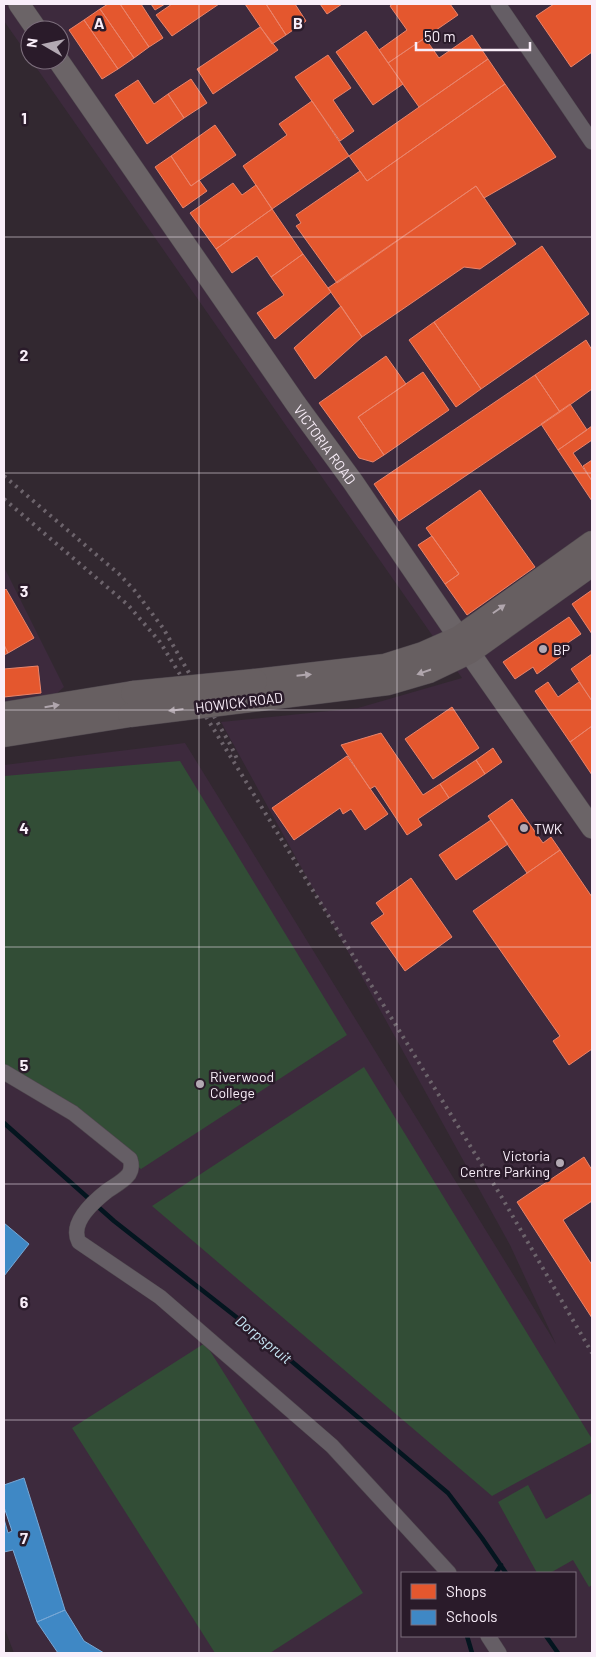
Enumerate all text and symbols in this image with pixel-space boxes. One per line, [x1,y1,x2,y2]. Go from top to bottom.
text: A [94,13,105,32]
text: B [293,13,303,32]
north arrow [20,20,70,70]
scale bar [416,20,530,52]
text: 50 m [424,27,456,45]
text: N [23,37,41,49]
text: 1 [21,108,27,127]
text: 2 [20,345,29,364]
street label: VICTORIA ROAD [291,401,360,487]
text: 3 [20,581,28,600]
one-way arrow [492,604,506,614]
place label: BP [553,641,570,658]
marker: BP [537,643,549,655]
one-way arrow [417,668,432,676]
one-way arrow [296,671,312,679]
street label: HOWICK ROAD [194,688,284,716]
one-way arrow [44,702,60,710]
one-way arrow [167,706,183,714]
text: 4 [19,818,29,837]
place label: TWK [534,820,563,837]
marker: TWK [518,822,530,834]
text: 5 [20,1055,29,1074]
place label: Riverwood College [210,1068,274,1101]
marker: Riverwood College [194,1078,206,1090]
place label: Victoria Centre Parking [460,1147,550,1180]
marker: Victoria Centre Parking [554,1157,566,1169]
text: 6 [20,1292,29,1311]
water label: Dorpspruit [232,1311,296,1368]
text: 7 [20,1528,28,1547]
legend [401,1572,576,1637]
text: Shops [446,1582,486,1600]
text: Schools [446,1607,498,1625]

